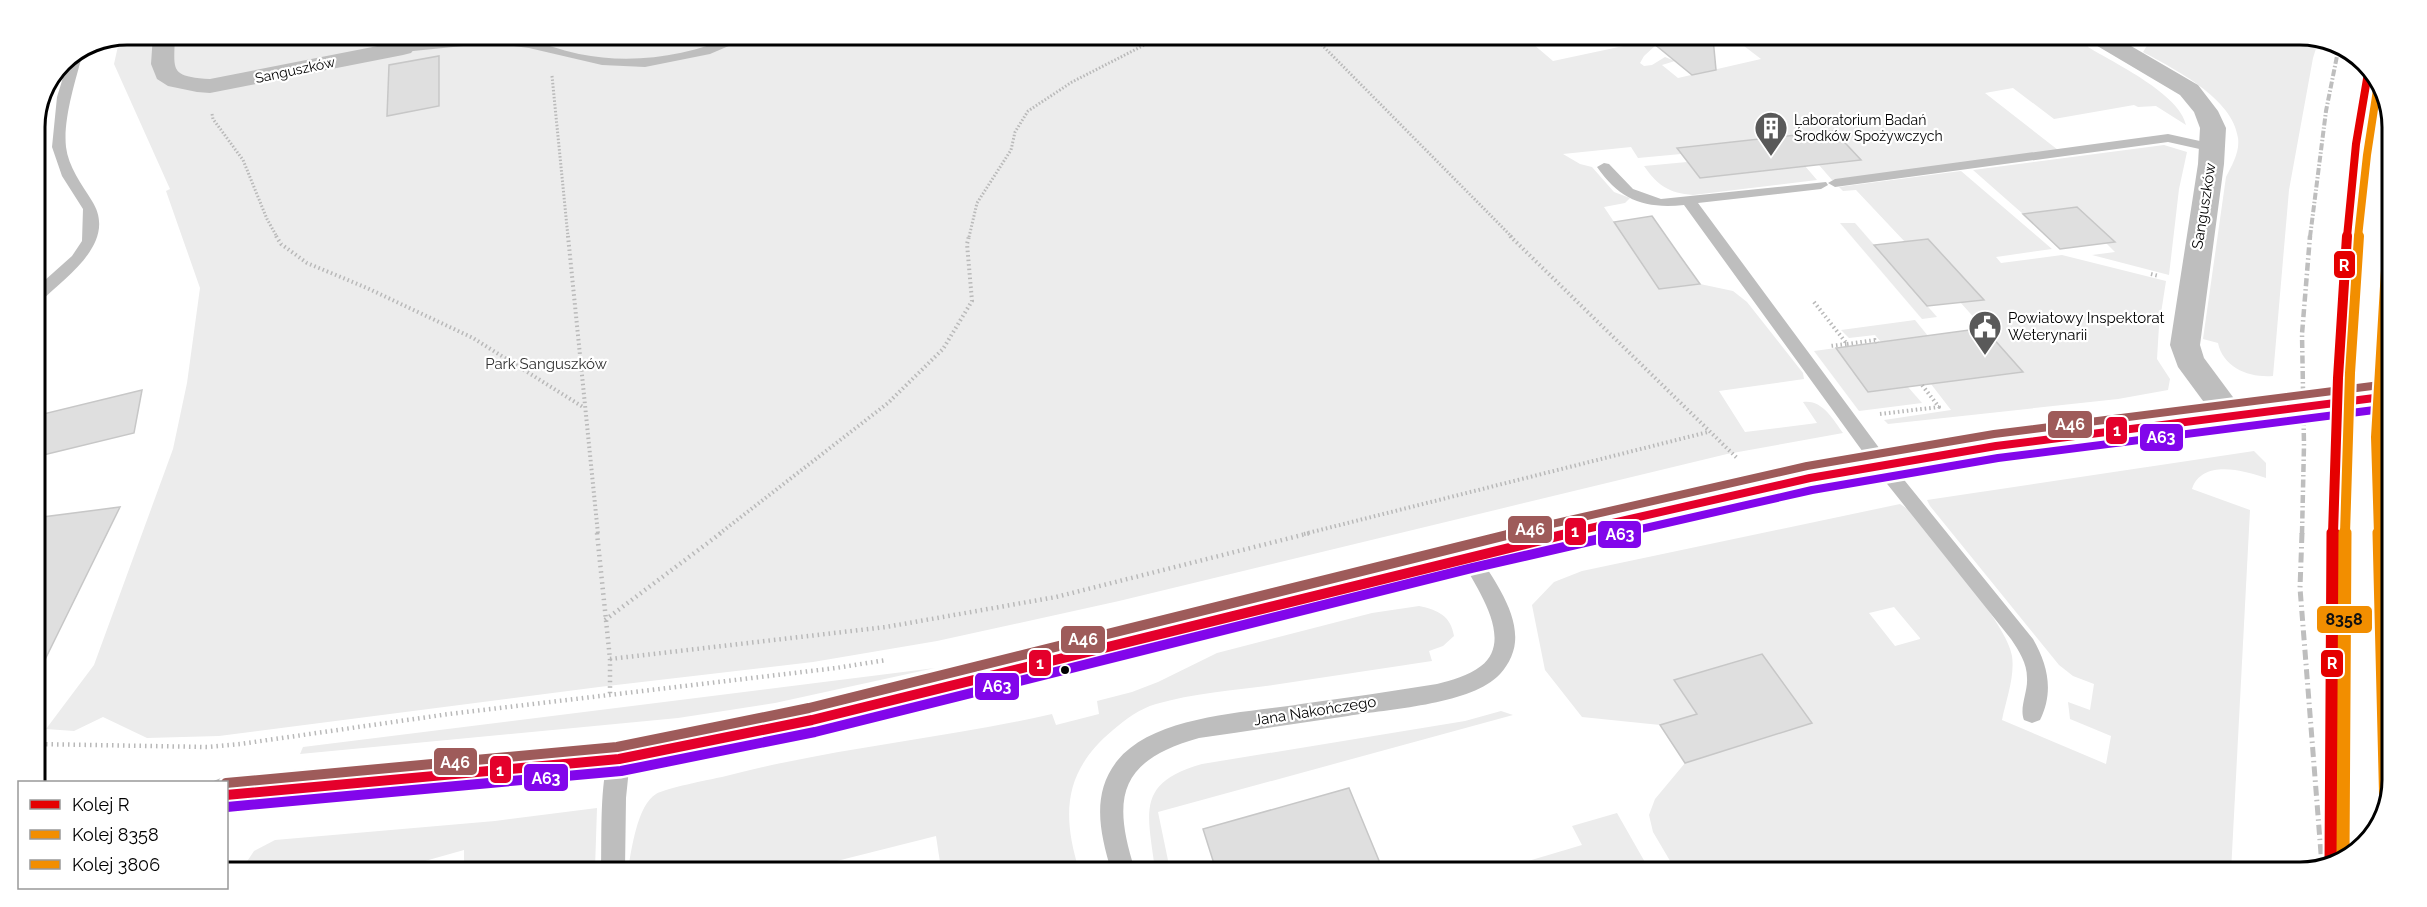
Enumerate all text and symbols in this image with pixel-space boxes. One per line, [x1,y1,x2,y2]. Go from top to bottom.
street label: Sanguszków [254,54,337,86]
building icon: Laboratorium Badań Środków Spożywczych [1753,110,1789,157]
place label: Laboratorium Badań Środków Spożywczych [1794,112,1943,144]
street label: Sanguszków [2188,162,2220,250]
line badge: R [2333,250,2356,279]
text: R [2339,256,2350,275]
public building icon: Powiatowy Inspektorat Weterynarii [1967,309,2003,356]
place label: Powiatowy Inspektorat Weterynarii [2008,309,2165,344]
park label: Park Sanguszków [485,355,607,373]
line badge: A46 [2047,410,2093,439]
text: A46 [2055,415,2085,434]
line badge: 1 [2105,416,2128,445]
text: 1 [2113,421,2121,440]
line badge: A63 [2139,423,2184,452]
text: A63 [2146,428,2176,447]
line badge: A46 [1507,515,1553,544]
line badge: 1 [1564,517,1587,546]
text: A46 [1515,520,1545,539]
line badge: A63 [1597,520,1642,549]
text: 1 [1571,522,1579,541]
text: A63 [1605,525,1635,544]
line badge: 8358 [2316,605,2373,634]
text: 8358 [2325,610,2363,629]
line badge: A46 [1060,625,1106,654]
text: A46 [1068,630,1098,649]
line badge: 1 [1028,649,1052,677]
line badge: R [2320,649,2344,678]
text: 1 [1036,654,1044,673]
text: R [2327,654,2338,673]
unlabelled marker [1059,664,1071,676]
line badge: A63 [974,672,1020,701]
text: A63 [982,677,1012,696]
street label: Jana Nakończego [1253,692,1377,730]
line badge: A46 [433,747,478,776]
text: A46 [440,753,470,772]
line badge: 1 [489,755,512,784]
text: 1 [496,761,504,780]
line badge: A63 [523,763,569,792]
text: A63 [531,769,561,788]
legend [18,781,228,889]
text: Kolej R [72,794,130,815]
text: Kolej 8358 [72,824,159,845]
text: Kolej 3806 [72,854,160,875]

